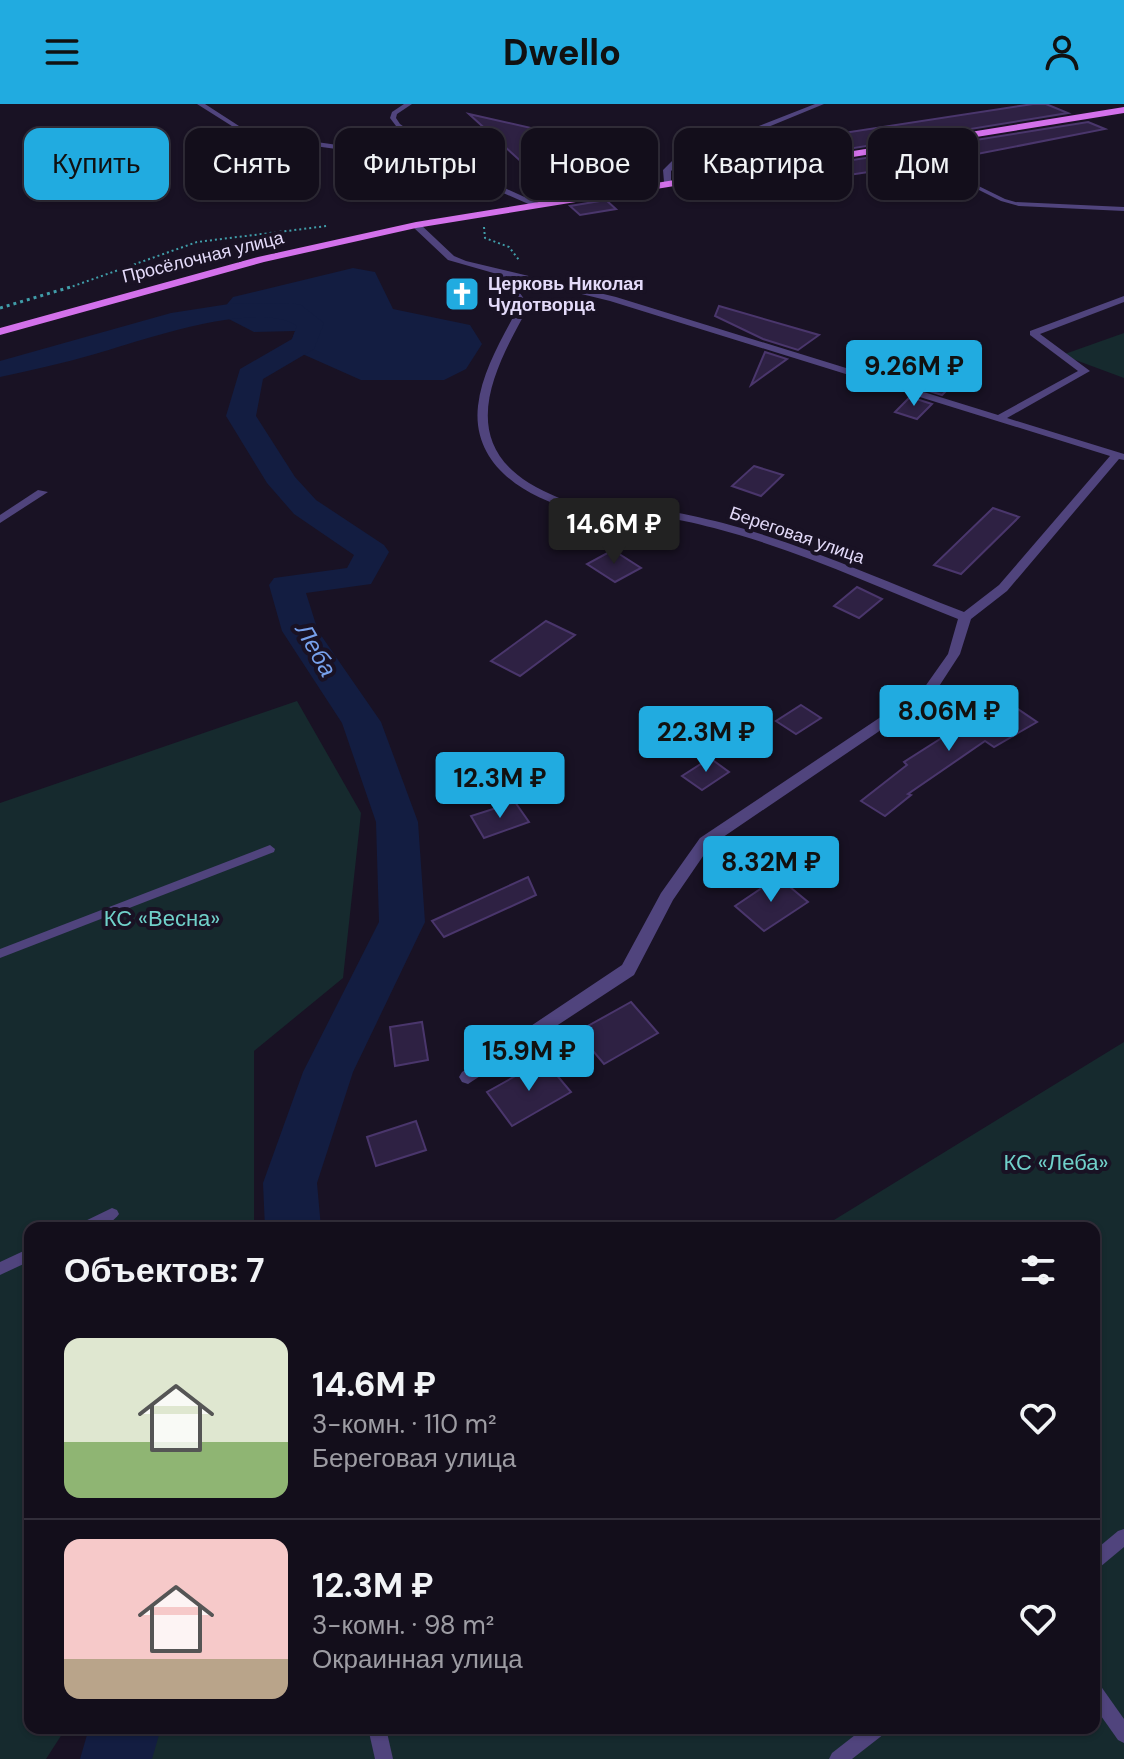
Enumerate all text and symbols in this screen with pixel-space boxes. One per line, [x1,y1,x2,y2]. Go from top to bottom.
text: Dwello [503,29,621,76]
icon: menu [40,30,84,74]
icon: person [1040,30,1084,74]
chip: Купить [24,128,169,200]
chip: Снять [185,128,319,200]
chip: Фильтры [335,128,505,200]
chip: Новое [521,128,658,200]
chip: Квартира [674,128,852,200]
chip: Дом [868,128,978,200]
street label: Просёлочная улица [120,225,287,289]
place label: Церковь Николая Чудотворца [488,272,644,317]
church icon: Церковь Николая Чудотворца [443,275,481,313]
pin: 9.26M ₽ [840,340,988,408]
text: 9.26M ₽ [864,349,964,383]
pin: 14.6M ₽ [540,498,688,566]
street label: Береговая улица [726,501,869,570]
text: 14.6M ₽ [567,507,661,541]
water label: Леба [288,616,344,682]
pin: 8.06M ₽ [875,685,1023,753]
text: 8.06M ₽ [898,694,1000,728]
pin: 22.3M ₽ [632,706,780,774]
text: 22.3M ₽ [657,715,755,749]
pin: 12.3M ₽ [426,752,574,820]
text: 12.3M ₽ [454,761,546,795]
pin: 8.32M ₽ [697,836,845,904]
text: 8.32M ₽ [721,845,821,879]
park label: КС «Весна» [104,904,220,933]
pin: 15.9M ₽ [455,1025,603,1093]
text: 15.9M ₽ [482,1034,576,1068]
park label: КС «Леба» [1004,1148,1108,1177]
text: Объектов: 7 [64,1248,264,1293]
icon: filters [1016,1248,1060,1292]
text: 14.6M ₽ [312,1362,436,1407]
icon: home [128,1370,224,1466]
icon: heart [1016,1396,1060,1440]
text: 3-комн. · 110 m² [312,1407,497,1441]
text: Береговая улица [312,1441,516,1475]
text: 12.3M ₽ [312,1563,433,1608]
icon: home [128,1571,224,1667]
icon: heart [1016,1597,1060,1641]
text: 3-комн. · 98 m² [312,1608,494,1642]
text: Окраинная улица [312,1642,523,1676]

